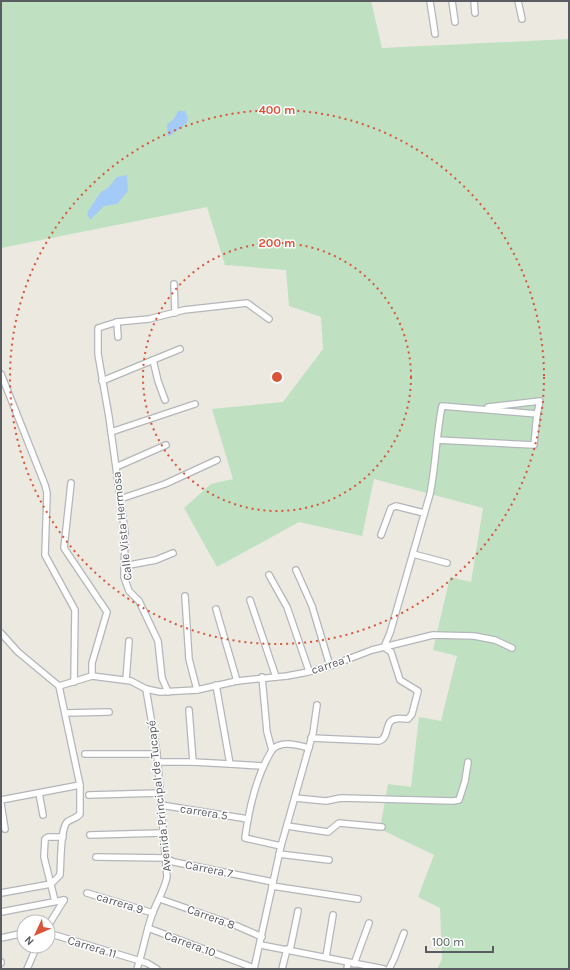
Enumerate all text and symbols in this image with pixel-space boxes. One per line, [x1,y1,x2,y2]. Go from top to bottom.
text: 400 m [259,103,295,117]
text: 200 m [259,236,295,250]
centre of rings [270,370,284,384]
street label: Calle Vista Hermosa [109,471,135,581]
street label: carrea 1 [309,651,353,677]
street label: Avenida Principal de Tucapé [144,720,174,872]
street label: carrera 5 [179,801,229,823]
street label: Carrera 7 [184,858,234,881]
street label: carrera 9 [95,889,145,917]
street label: Carrera 8 [185,902,237,932]
north arrow [16,914,56,954]
street label: Carrera 10 [162,928,218,960]
scale bar [426,928,493,954]
text: N [22,933,37,948]
street label: Carrera 11 [66,933,118,961]
text: 100 m [432,935,464,949]

